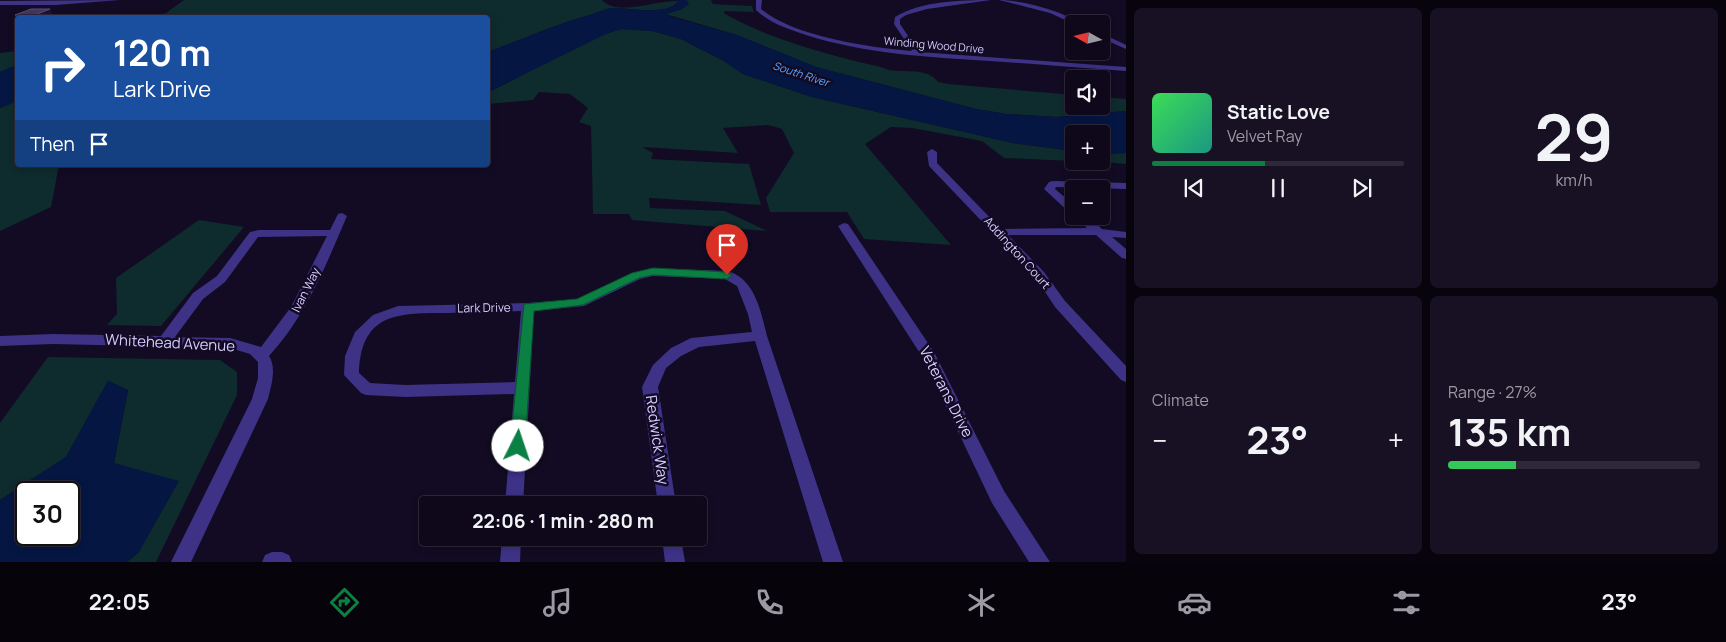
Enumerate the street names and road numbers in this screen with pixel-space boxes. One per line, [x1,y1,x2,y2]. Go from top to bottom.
street label: Winding Wood Drive [883,33,985,56]
street label: Addington Court [980,213,1055,293]
street label: Ivan Way [287,264,324,315]
street label: Lark Drive [457,299,511,316]
street label: Whitehead Avenue [105,329,236,356]
street label: Veterans Drive [914,343,979,441]
street label: Redwick Way [641,394,674,486]

